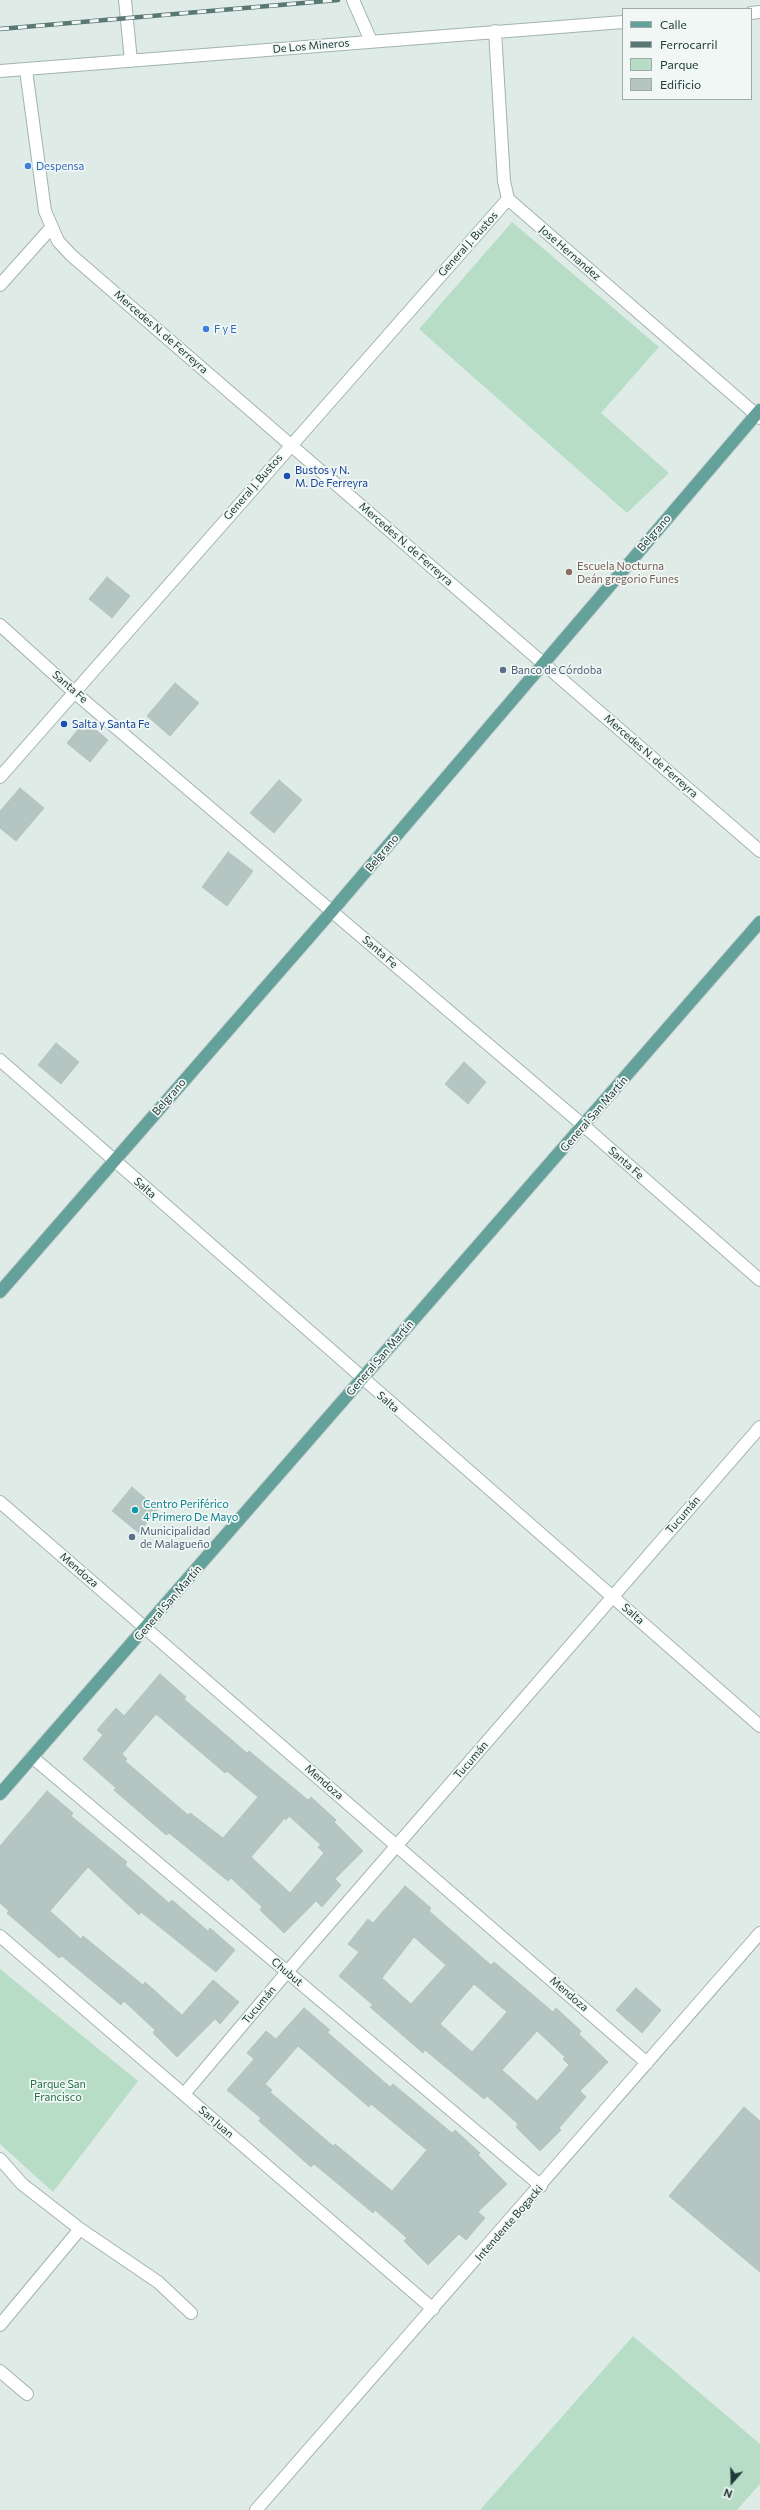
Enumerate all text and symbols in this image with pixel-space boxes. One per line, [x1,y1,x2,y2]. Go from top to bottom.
legend [622,8,752,100]
text: Calle [660,17,687,31]
street label: De Los Mineros [272,36,350,56]
text: Ferrocarril [660,37,717,51]
text: Parque [660,57,698,71]
text: Edificio [660,77,701,91]
place label: Despensa [36,159,84,173]
marker: Despensa [23,161,33,171]
street label: General J. Bustos [435,209,501,279]
street label: Jose Hernandez [537,223,603,283]
street label: Mercedes N. de Ferreyra [111,288,211,376]
place label: F y E [214,322,237,336]
marker: F y E [201,324,211,334]
street label: General J. Bustos [221,451,285,523]
place label: Bustos y N. M. De Ferreyra [295,463,368,489]
marker: Bustos y N. M. De Ferreyra [282,471,292,481]
street label: Mercedes N. de Ferreyra [356,500,456,588]
street label: Belgrano [634,512,674,554]
place label: Escuela Nocturna Deán gregorio Funes [577,559,679,585]
marker: Escuela Nocturna Deán gregorio Funes [564,567,574,577]
place label: Banco de Córdoba [511,663,602,677]
marker: Banco de Córdoba [498,665,508,675]
street label: Santa Fe [50,668,90,706]
street label: Mercedes N. de Ferreyra [601,712,701,800]
place label: Salta y Santa Fe [72,717,150,731]
marker: Salta y Santa Fe [59,719,69,729]
street label: Belgrano [363,832,401,874]
street label: Santa Fe [360,933,400,971]
street label: General San Martín [558,1074,630,1154]
street label: Belgrano [149,1076,189,1118]
street label: Santa Fe [606,1144,646,1182]
street label: Salta [131,1175,159,1201]
street label: General San Martín [344,1318,416,1398]
street label: Salta [374,1389,402,1415]
street label: Tucumán [663,1494,703,1536]
place label: Centro Periférico 4 Primero De Mayo [143,1497,238,1523]
marker: Centro Periférico 4 Primero De Mayo [130,1505,140,1515]
place label: Municipalidad de Malagueño [140,1524,210,1550]
marker: Municipalidad de Malagueño [127,1532,137,1542]
street label: Mendoza [57,1550,101,1590]
street label: General San Martín [132,1563,204,1643]
street label: Salta [619,1601,647,1627]
street label: Tucumán [451,1739,491,1781]
street label: Mendoza [302,1762,346,1802]
street label: Chubut [269,1955,305,1989]
street label: Mendoza [547,1974,591,2014]
street label: Tucumán [239,1983,279,2027]
park label: Parque San Francisco [30,2077,86,2103]
street label: San Juan [196,2103,236,2141]
street label: Intendente Bogacki [472,2182,546,2264]
north arrow [712,2462,752,2502]
text: N [722,2486,734,2501]

